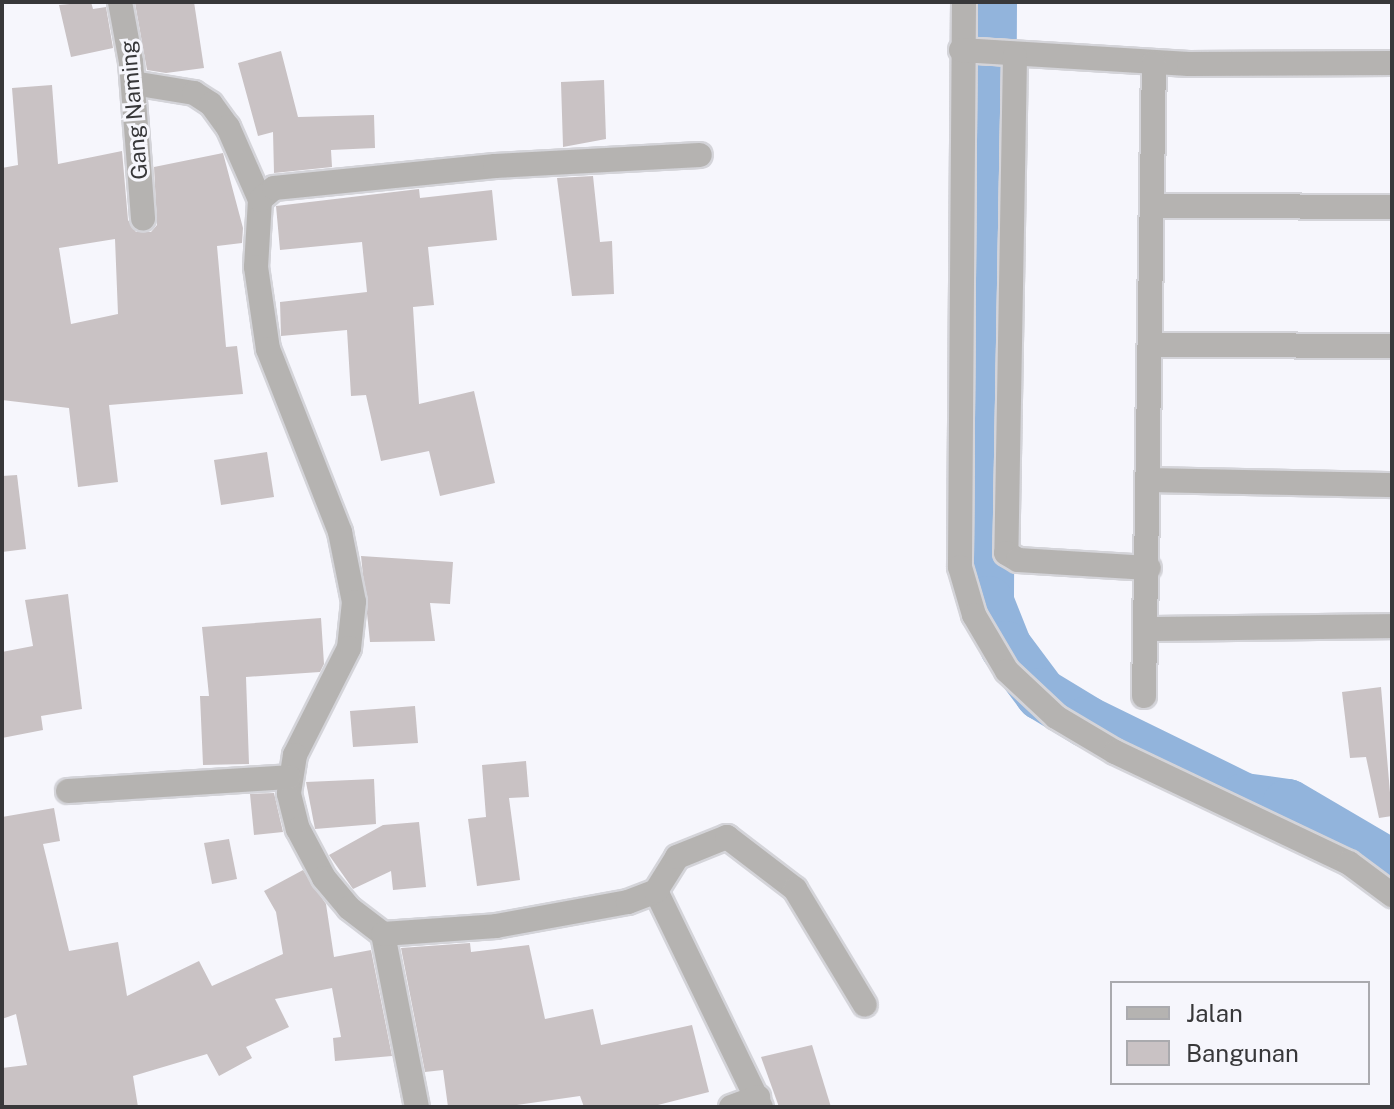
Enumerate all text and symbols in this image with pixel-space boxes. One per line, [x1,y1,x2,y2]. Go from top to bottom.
street label: Gang Naming [115,39,153,181]
legend [1110,981,1370,1085]
text: Jalan [1186,999,1243,1027]
text: Bangunan [1186,1039,1299,1067]

